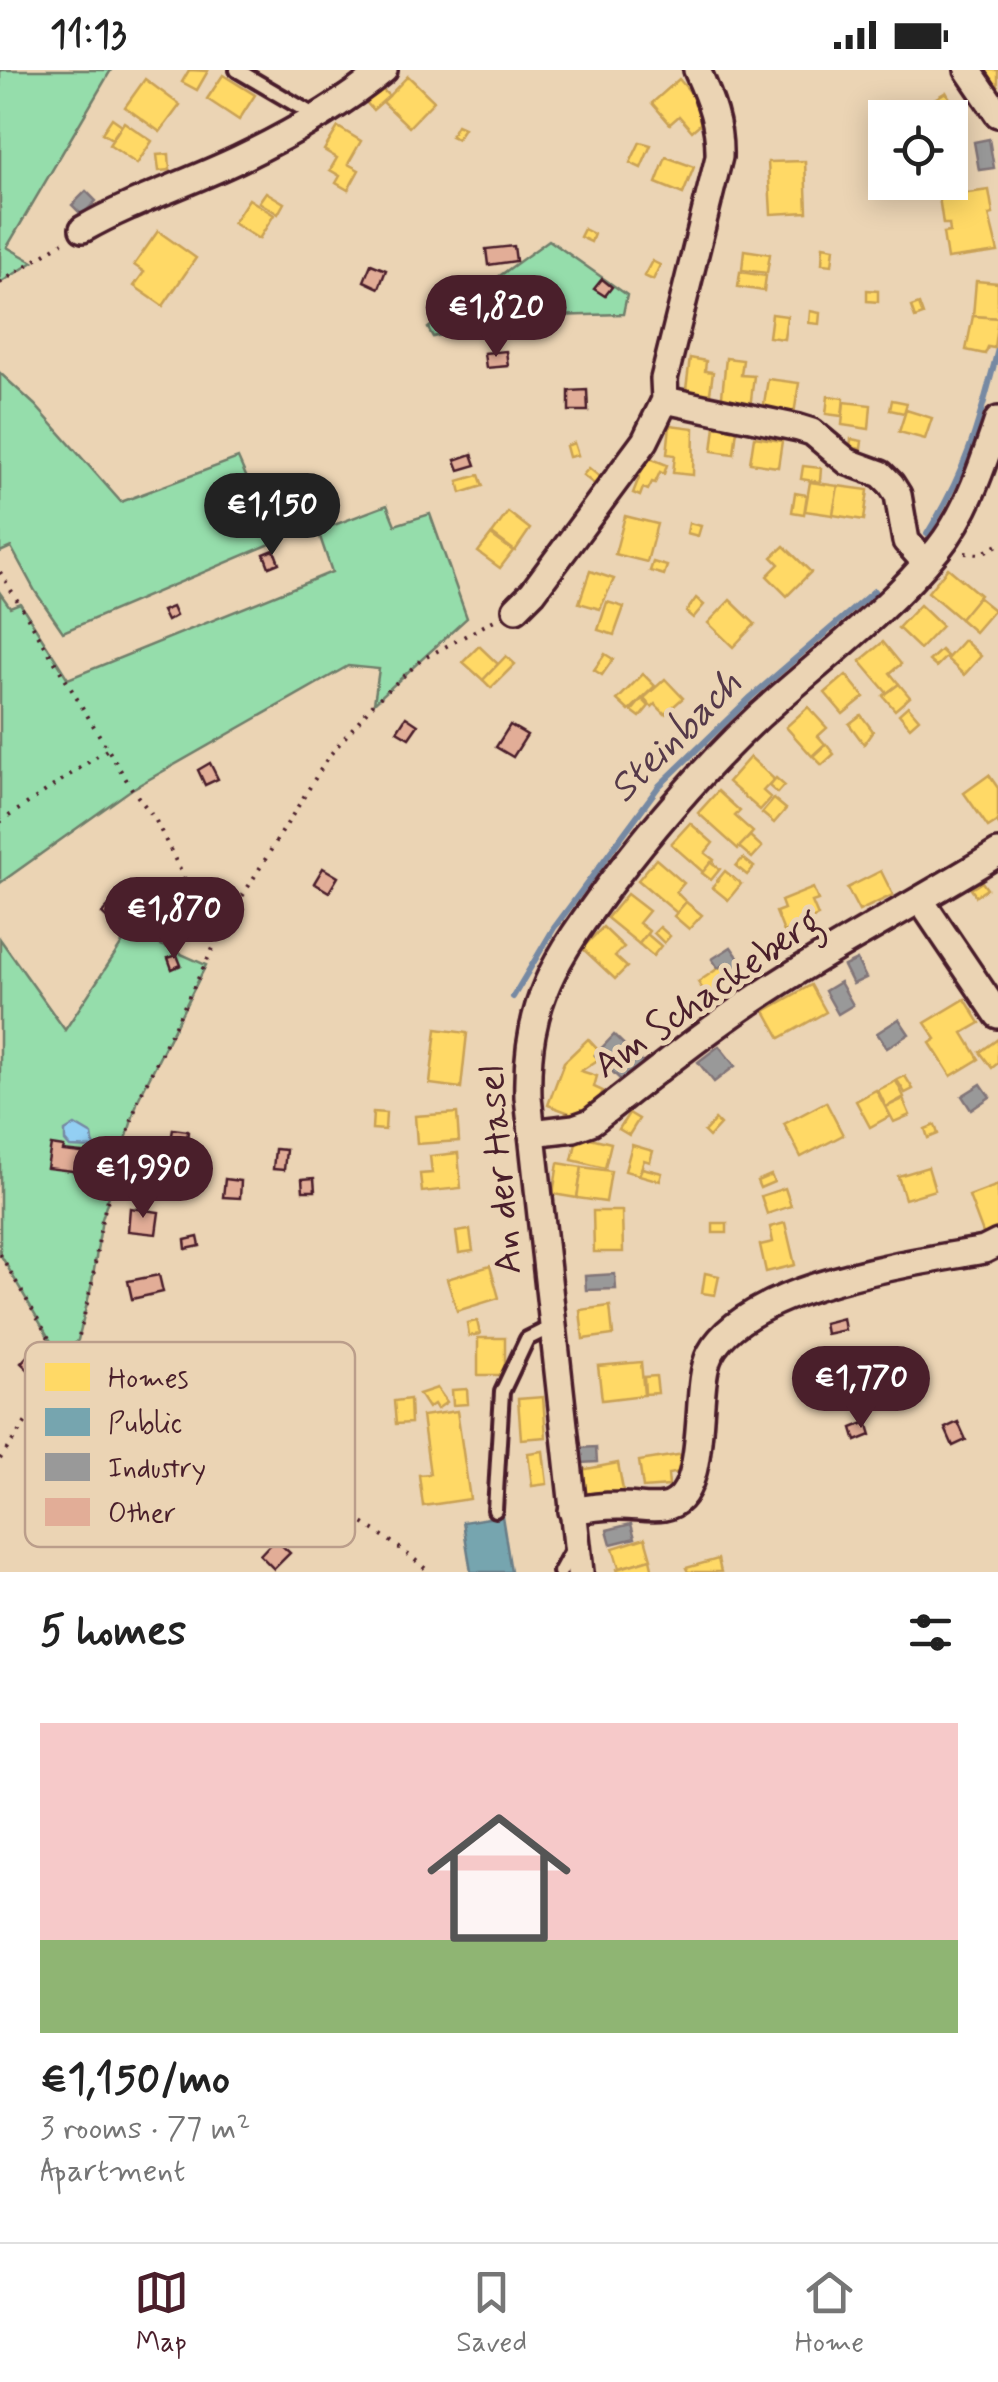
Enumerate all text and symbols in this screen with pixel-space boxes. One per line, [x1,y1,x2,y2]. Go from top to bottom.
text: 11:13 [50,11,127,60]
map controls [868,100,968,200]
button: locate [868,100,968,200]
pin: €1,820 [415,275,577,360]
text: €1,820 [448,286,544,328]
pin: €1,150 [191,473,353,558]
text: €1,150 [226,484,318,526]
water label: Steinbach [598,659,754,815]
pin: €1,870 [93,877,255,962]
text: €1,870 [126,888,222,930]
street label: Am Schackeberg [584,897,834,1094]
street label: An der Hasel [467,1063,535,1277]
pin: €1,990 [62,1136,224,1221]
text: €1,990 [95,1147,191,1189]
legend [25,1342,355,1547]
pin: €1,770 [780,1346,942,1431]
text: €1,770 [814,1357,908,1399]
text: Homes [108,1361,189,1398]
text: Public [108,1406,182,1443]
text: Industry [108,1451,206,1488]
text: Other [108,1496,176,1533]
text: 5 homes [40,1605,186,1660]
icon: filters [903,1605,958,1660]
icon: home [409,1788,589,1968]
text: €1,150/mo [40,2053,230,2108]
text: 3 rooms · 77 m² [40,2108,251,2150]
text: Apartment [40,2150,185,2192]
tab: Map [134,2265,189,2362]
tab: Saved [456,2265,527,2362]
tab: Home [795,2265,864,2362]

